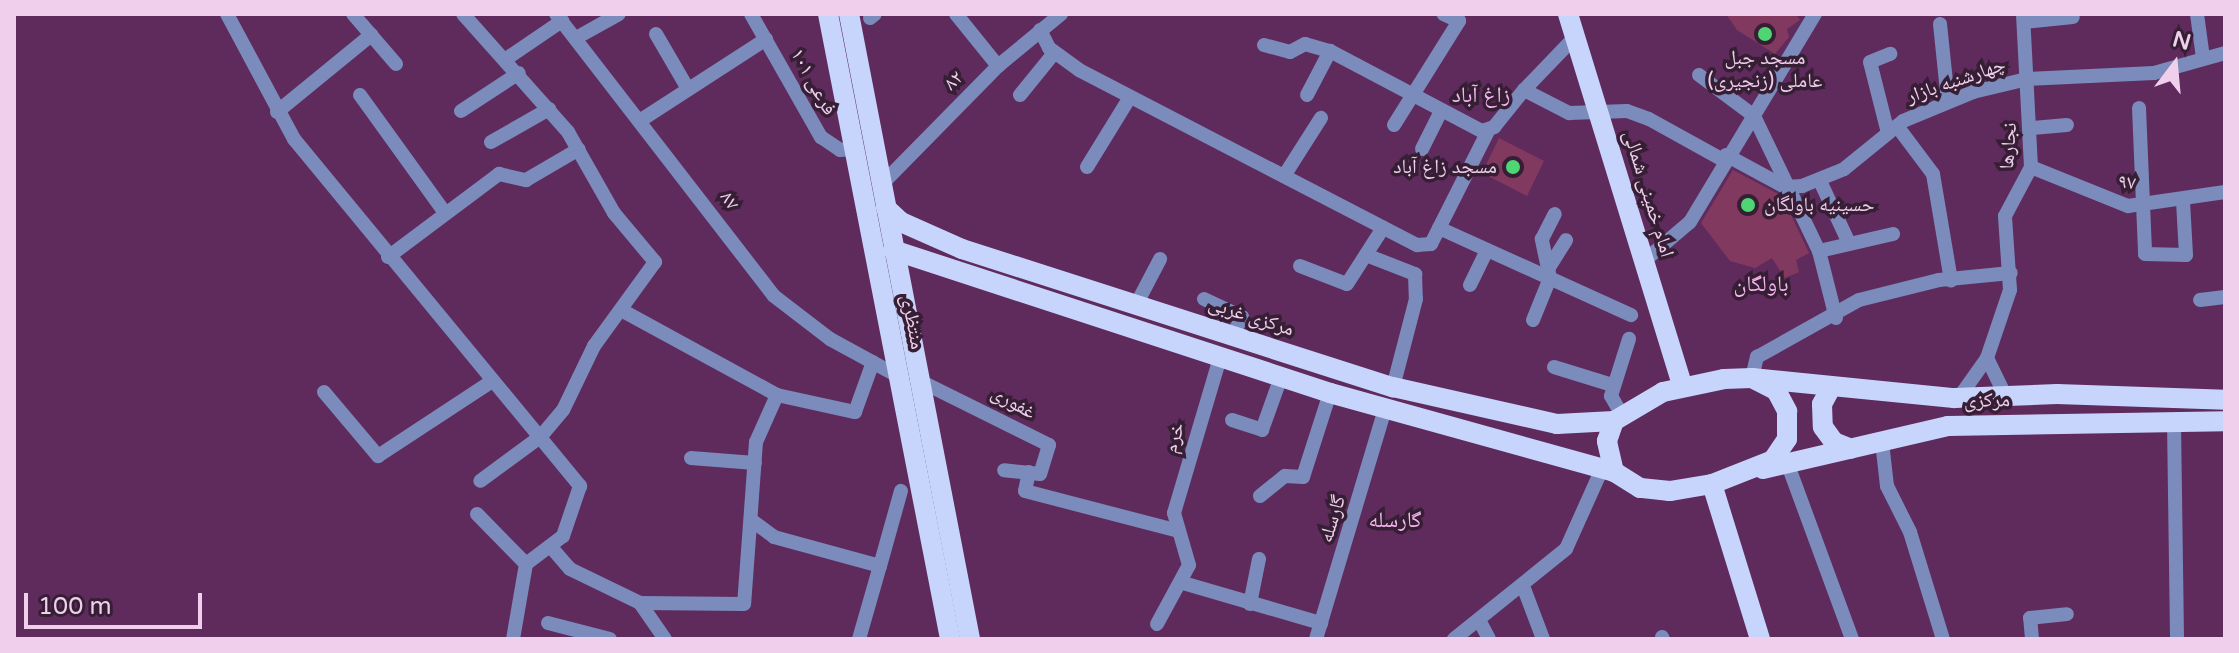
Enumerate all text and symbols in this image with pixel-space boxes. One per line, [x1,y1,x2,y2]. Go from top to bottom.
north arrow [2135,24,2215,104]
marker: مسجد جبل عاملی (زنجیری) [1756,25,1774,43]
text: N [2170,26,2194,56]
street label: فرعی ۱۰۱ [785,44,841,120]
place label: مسجد جبل عاملی (زنجیری) [1708,46,1822,93]
street label: چهارشنبه بازار [1903,53,2009,109]
street label: ۸۲ [939,66,969,96]
district label: زاغ آباد [1452,83,1510,109]
street label: نجارها [1995,122,2023,170]
street label: امام خمینی شمالی [1617,128,1679,260]
place label: مسجد زاغ آباد [1393,155,1497,179]
marker: مسجد زاغ آباد [1504,158,1522,176]
street label: ۹۷ [2117,170,2137,196]
street label: ۸۷ [714,187,744,215]
place label: حسینیه باولگان [1764,193,1875,217]
marker: حسینیه باولگان [1739,196,1757,214]
district label: باولگان [1733,272,1789,298]
street label: مرکزی غربی [1205,292,1297,342]
street label: منتظری [895,293,929,351]
street label: غفوری [987,381,1039,425]
street label: مرکزی [1964,389,2010,413]
street label: خرم [1159,420,1191,456]
street label: گارسله [1314,492,1352,546]
district label: گارسله [1369,508,1421,534]
scale bar [28,577,206,627]
text: 100 m [38,592,112,621]

